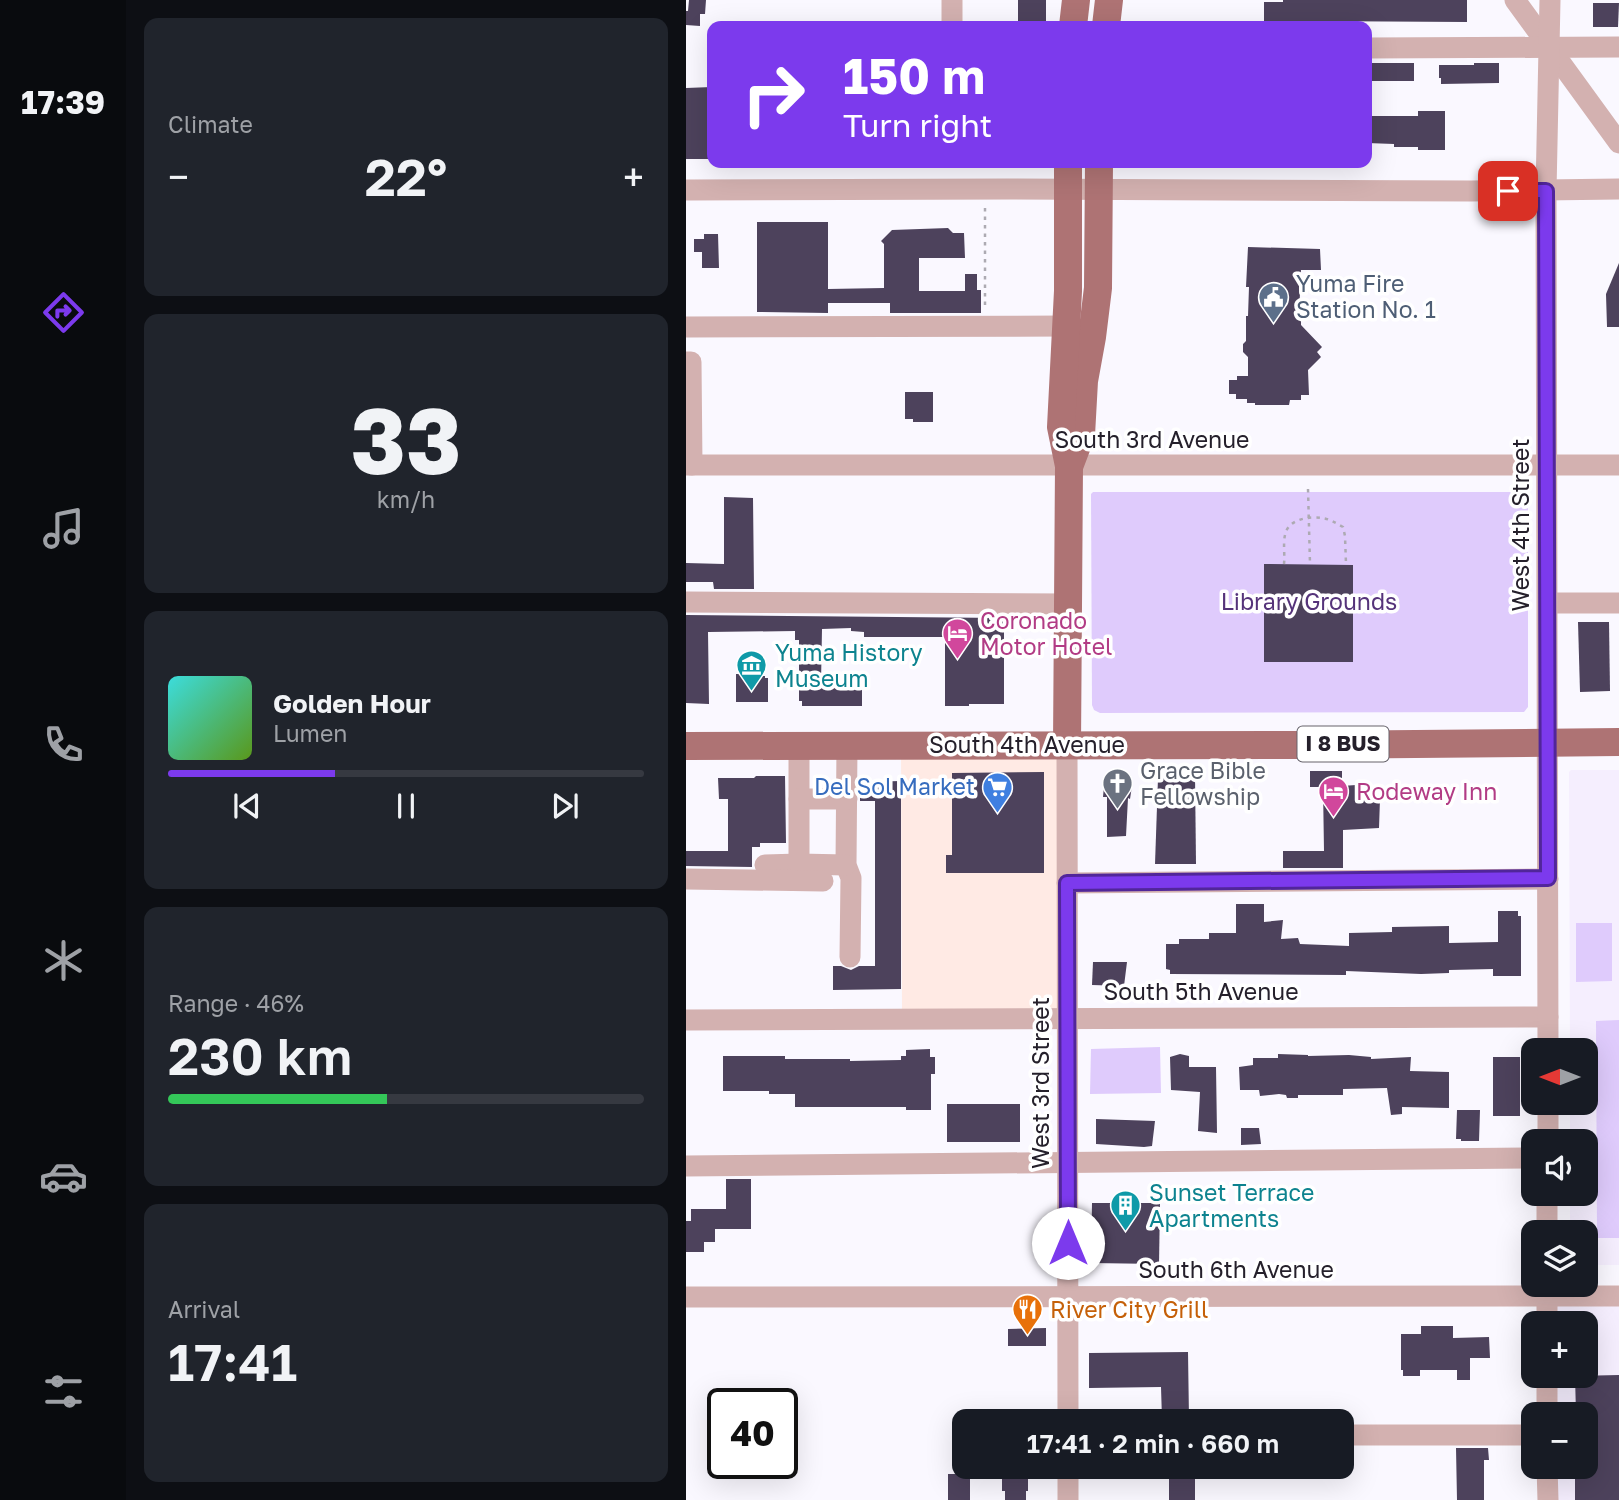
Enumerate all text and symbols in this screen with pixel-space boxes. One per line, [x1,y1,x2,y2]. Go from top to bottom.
text: 150 m [843,46,985,105]
icon: right [728,49,819,140]
text: 17:39 [21,83,105,121]
text: Turn right [843,106,992,144]
text: Climate [168,110,253,138]
text: 22° [365,145,447,207]
text: − [168,154,189,199]
text: + [623,154,644,199]
pin [1478,161,1538,221]
icon: arrive [1489,172,1527,210]
place label: Yuma Fire Station No. 1 [1296,269,1436,323]
public building icon: Yuma Fire Station No. 1 [1256,280,1290,324]
icon: directions [39,288,88,337]
text: 33 [350,385,462,494]
street label: South 3rd Avenue [1055,425,1249,453]
street label: West 4th Street [1506,439,1534,611]
text: km/h [377,485,435,513]
icon: music [39,504,88,553]
park label: Library Grounds [1221,587,1397,615]
place label: Coronado Motor Hotel [980,606,1112,660]
hotel icon: Coronado Motor Hotel [940,617,974,661]
place label: Yuma History Museum [775,638,923,692]
museum icon: Yuma History Museum [735,649,769,693]
text: Golden Hour [273,688,431,719]
text: Lumen [273,719,347,747]
icon: phone [39,720,88,769]
road number: I 8 BUS [1298,726,1388,762]
street label: South 4th Avenue [929,730,1125,758]
place label: Grace Bible Fellowship [1140,756,1266,810]
church icon: Grace Bible Fellowship [1100,767,1134,811]
supermarket icon: Del Sol Market [981,770,1015,814]
place label: Del Sol Market [814,772,975,800]
hotel icon: Rodeway Inn [1316,775,1350,819]
place label: Rodeway Inn [1356,777,1497,805]
icon: previous [228,787,266,825]
icon: pause [387,787,425,825]
icon: next [546,787,584,825]
icon: climate [39,936,88,985]
street label: South 5th Avenue [1103,977,1299,1005]
text: Range · 46% [168,989,304,1017]
street label: West 3rd Street [1026,997,1054,1169]
text: 230 km [168,1024,352,1086]
north arrow [1521,1038,1598,1115]
map controls [1521,1038,1598,1479]
button: sound [1521,1129,1598,1206]
icon: car [39,1152,88,1201]
place label: Sunset Terrace Apartments [1149,1178,1314,1232]
building icon: Sunset Terrace Apartments [1109,1189,1143,1233]
position arrow [1031,1206,1105,1280]
button: layers [1521,1220,1598,1297]
street label: South 6th Avenue [1138,1255,1334,1283]
restaurant icon: River City Grill [1010,1293,1044,1337]
text: Arrival [168,1295,240,1323]
place label: River City Grill [1050,1295,1208,1323]
button: + [1521,1311,1598,1388]
text: 17:41 [168,1330,297,1392]
icon: filters [39,1367,88,1416]
speed limit sign: 40 [707,1388,798,1479]
button: − [1521,1402,1598,1479]
text: 17:41 · 2 min · 660 m [1027,1428,1279,1459]

